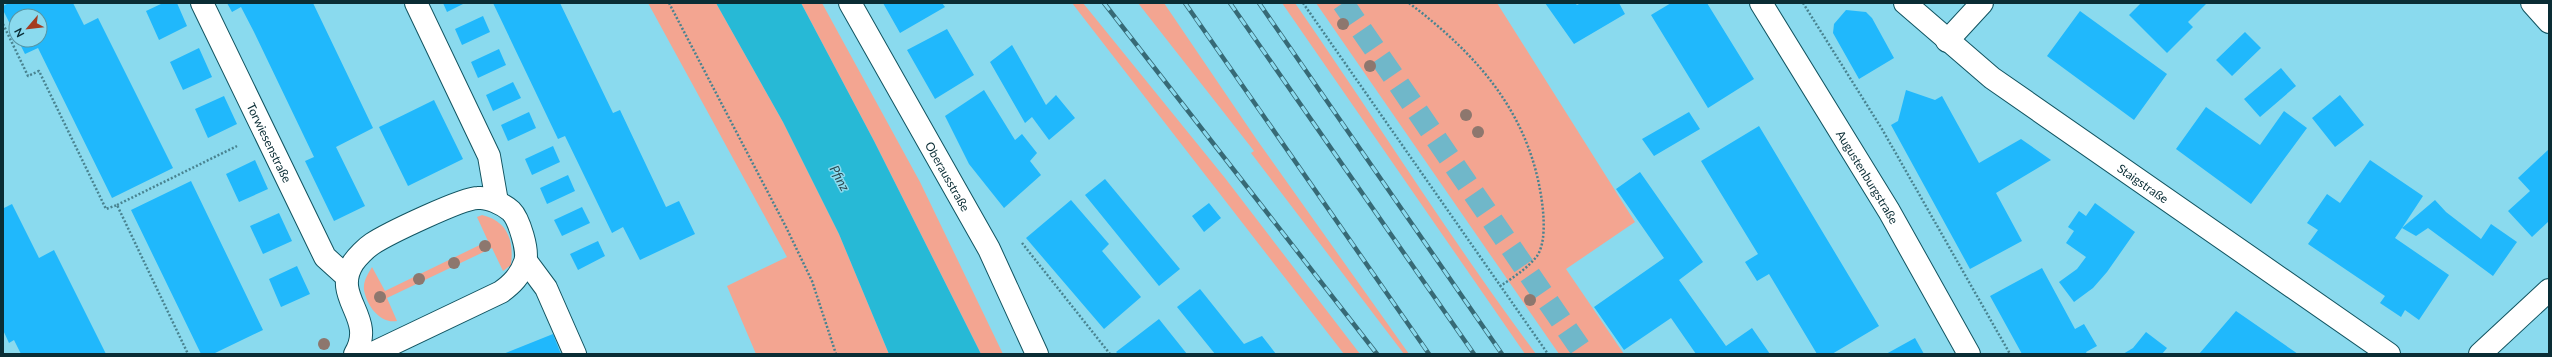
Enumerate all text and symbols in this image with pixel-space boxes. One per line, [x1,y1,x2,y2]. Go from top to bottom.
north arrow [8,8,48,48]
text: N [11,26,26,40]
street label: Torwiesenstraße [244,100,295,185]
street label: Augustenburgstraße [1833,127,1902,226]
street label: Oberausstraße [922,139,974,214]
street label: Staigstraße [2115,160,2172,206]
water label: Pfinz [827,162,854,194]

